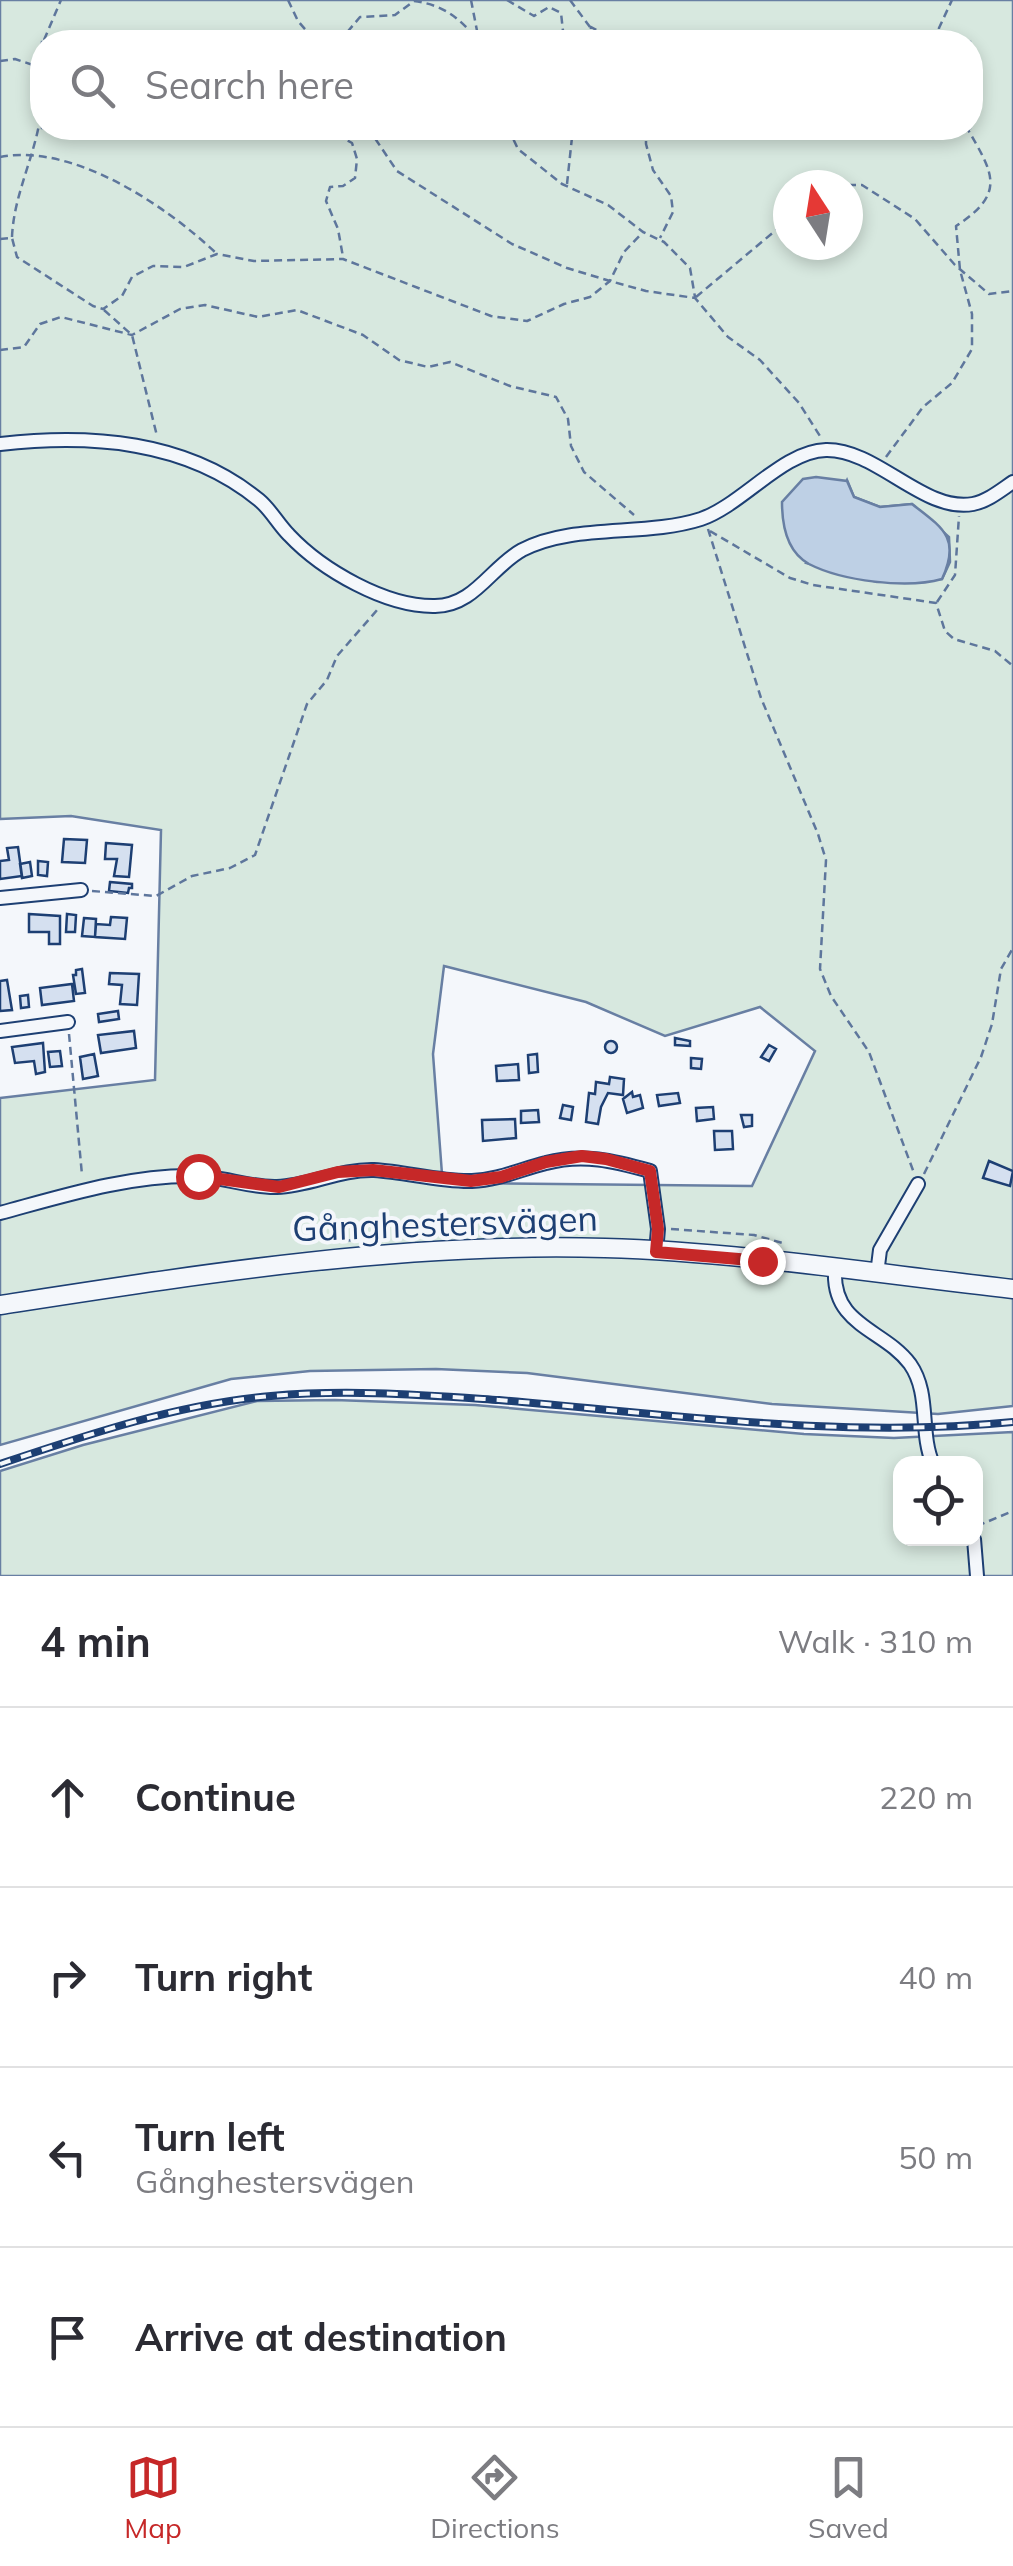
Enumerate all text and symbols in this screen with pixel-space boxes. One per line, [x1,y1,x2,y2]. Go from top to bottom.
search box [30,30,983,140]
icon: search [65,58,120,113]
text: Search here [145,61,354,109]
north arrow [773,170,863,260]
route start [176,1154,222,1200]
street label: Gånghestersvägen [291,1196,599,1250]
route end [740,1239,786,1285]
map controls [893,1456,983,1546]
button: locate [893,1456,983,1546]
text: 4 min [40,1615,151,1668]
text: Walk · 310 m [778,1621,973,1661]
icon: ahead [40,1770,95,1825]
text: Continue [135,1773,296,1821]
text: 220 m [879,1777,973,1817]
icon: right [40,1950,95,2005]
text: Turn right [135,1953,312,2001]
text: 40 m [898,1957,973,1997]
text: Turn left [135,2113,285,2161]
icon: left [40,2130,95,2185]
text: 50 m [898,2137,973,2177]
text: Gånghestersvägen [135,2161,415,2201]
icon: arrive [40,2310,95,2365]
text: Arrive at destination [135,2313,507,2361]
tab: Map [124,2450,182,2545]
tab: Directions [430,2450,560,2545]
tab: Saved [808,2450,889,2545]

